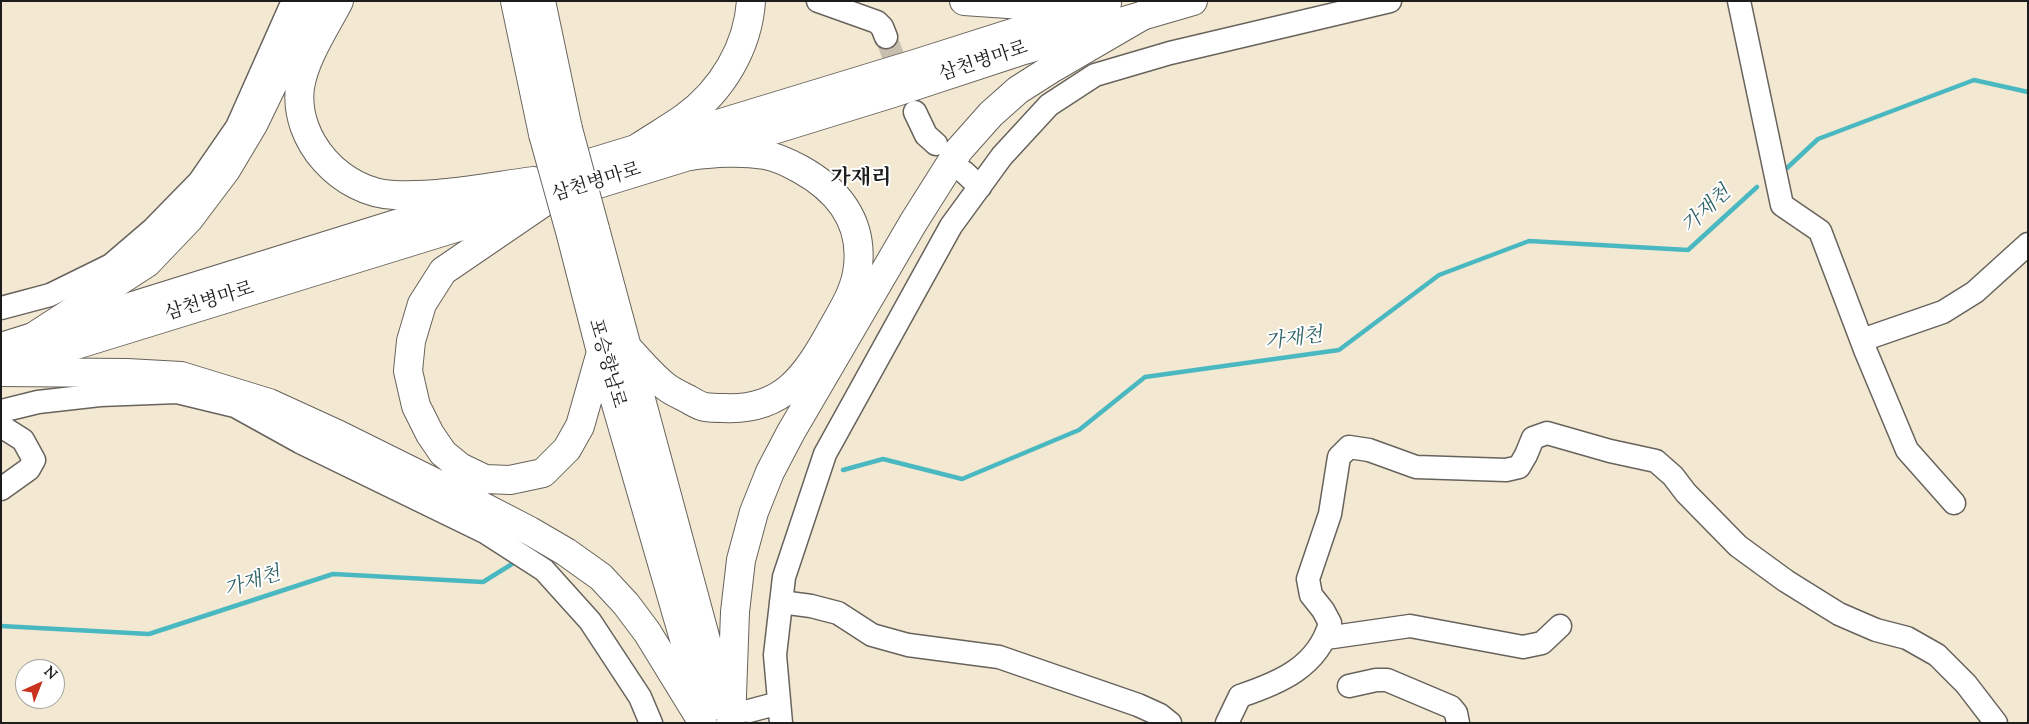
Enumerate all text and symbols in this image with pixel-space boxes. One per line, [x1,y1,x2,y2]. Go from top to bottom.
street label: 삼천병마로 [937,38,1031,88]
street label: 삼천병마로 [550,160,644,208]
district label: 가재리 [831,167,891,193]
water label: 가재천 [1679,182,1737,240]
street label: 삼천병마로 [163,279,257,327]
street label: 포승향남로 [581,317,629,411]
water label: 가재천 [1264,325,1324,357]
water label: 가재천 [222,564,284,604]
north arrow [15,659,65,709]
text: N [39,663,61,685]

